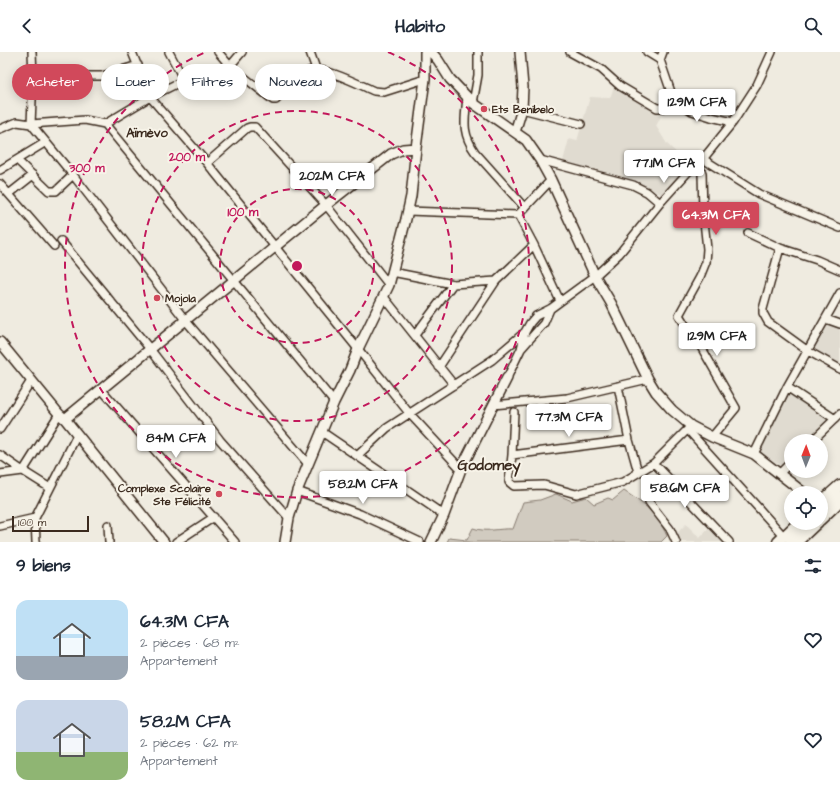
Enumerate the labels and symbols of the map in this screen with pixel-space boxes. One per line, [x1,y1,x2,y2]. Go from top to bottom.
pin: 129M CFA [656,89,738,123]
place label: Ets Benibelo [492,102,555,117]
marker: Ets Benibelo [479,104,489,114]
district label: Aïmèvo [126,124,168,142]
text: 200 m [168,149,206,166]
pin: 77.1M CFA [618,150,710,184]
text: 300 m [68,160,105,177]
pin: 202M CFA [291,163,373,197]
pin: 64.3M CFA [670,202,762,236]
text: 100 m [228,204,259,221]
centre of rings [290,259,304,273]
place label: Mojola [165,291,196,307]
marker: Mojola [152,293,162,303]
pin: 129M CFA [676,323,758,357]
pin: 77.3M CFA [523,404,615,438]
pin: 84M CFA [139,425,213,459]
north arrow [784,434,828,478]
district label: Godomey [458,455,521,477]
pin: 58.2M CFA [317,471,409,505]
pin: 58.6M CFA [639,475,731,509]
place label: Complexe Scolaire Ste Félicité [118,481,211,509]
marker: Complexe Scolaire Ste Félicité [214,489,224,499]
scale bar [12,514,89,533]

